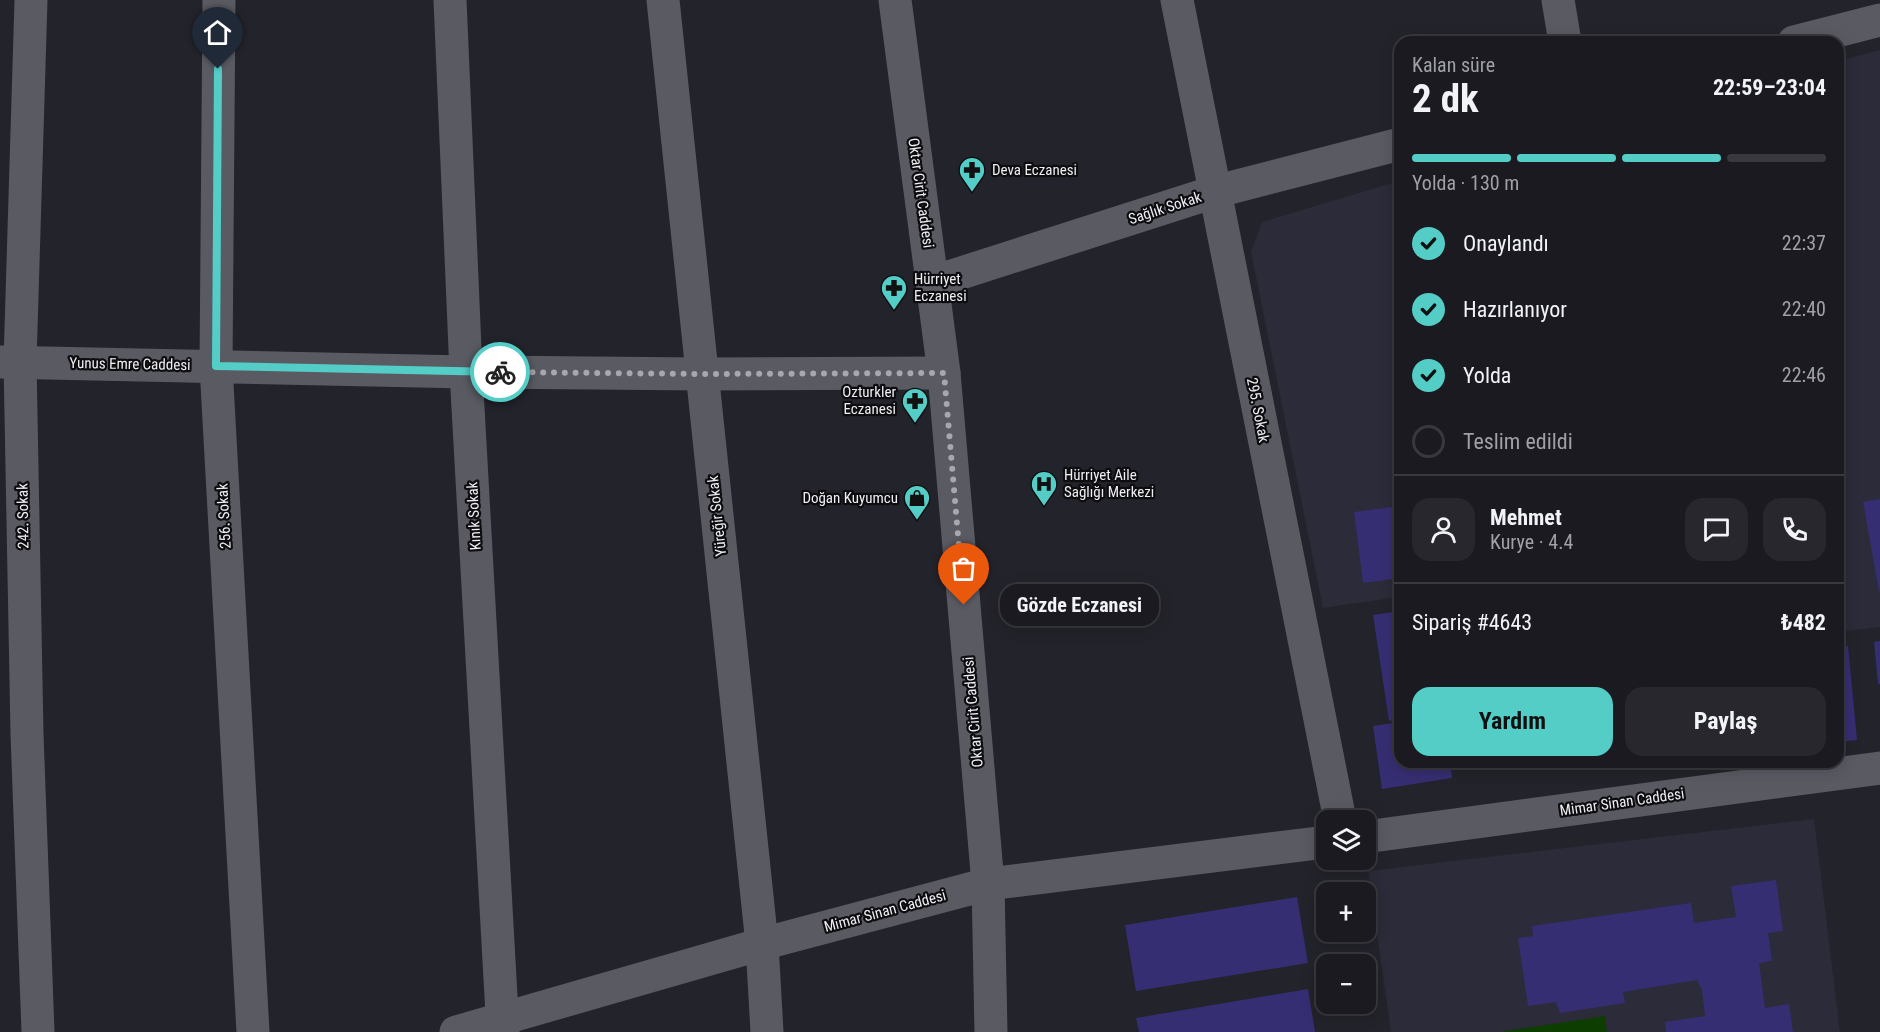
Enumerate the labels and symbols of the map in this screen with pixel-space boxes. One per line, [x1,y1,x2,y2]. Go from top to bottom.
pin [192,7,243,69]
street label: Oktar Cirit Caddesi [904,137,938,249]
pharmacy icon: Deva Eczanesi [957,155,987,193]
place label: Deva Eczanesi [992,161,1077,179]
street label: Sağlık Sokak [1126,188,1204,228]
place label: Hürriyet Eczanesi [914,270,967,305]
pharmacy icon: Hürriyet Eczanesi [879,273,909,311]
courier [470,342,530,402]
street label: Yunus Emre Caddesi [69,354,191,374]
street label: 295. Sokak [1243,376,1273,444]
place label: Ozturkler Eczanesi [842,383,896,418]
pharmacy icon: Ozturkler Eczanesi [900,386,930,424]
place label: Hürriyet Aile Sağlığı Merkezi [1064,466,1154,501]
hospital icon: Hürriyet Aile Sağlığı Merkezi [1029,469,1059,507]
street label: Yüreğir Sokak [704,474,730,557]
street label: Kınık Sokak [463,481,485,551]
street label: 242. Sokak [13,483,33,549]
street label: 256. Sokak [213,483,235,549]
shop icon: Doğan Kuyumcu [902,483,932,521]
place label: Doğan Kuyumcu [802,489,898,507]
pin [938,543,989,605]
callout: Gözde Eczanesi [1000,584,1159,626]
street label: Oktar Cirit Caddesi [959,656,987,768]
street label: Mimar Sinan Caddesi [1559,784,1685,820]
street label: Mimar Sinan Caddesi [822,886,948,936]

